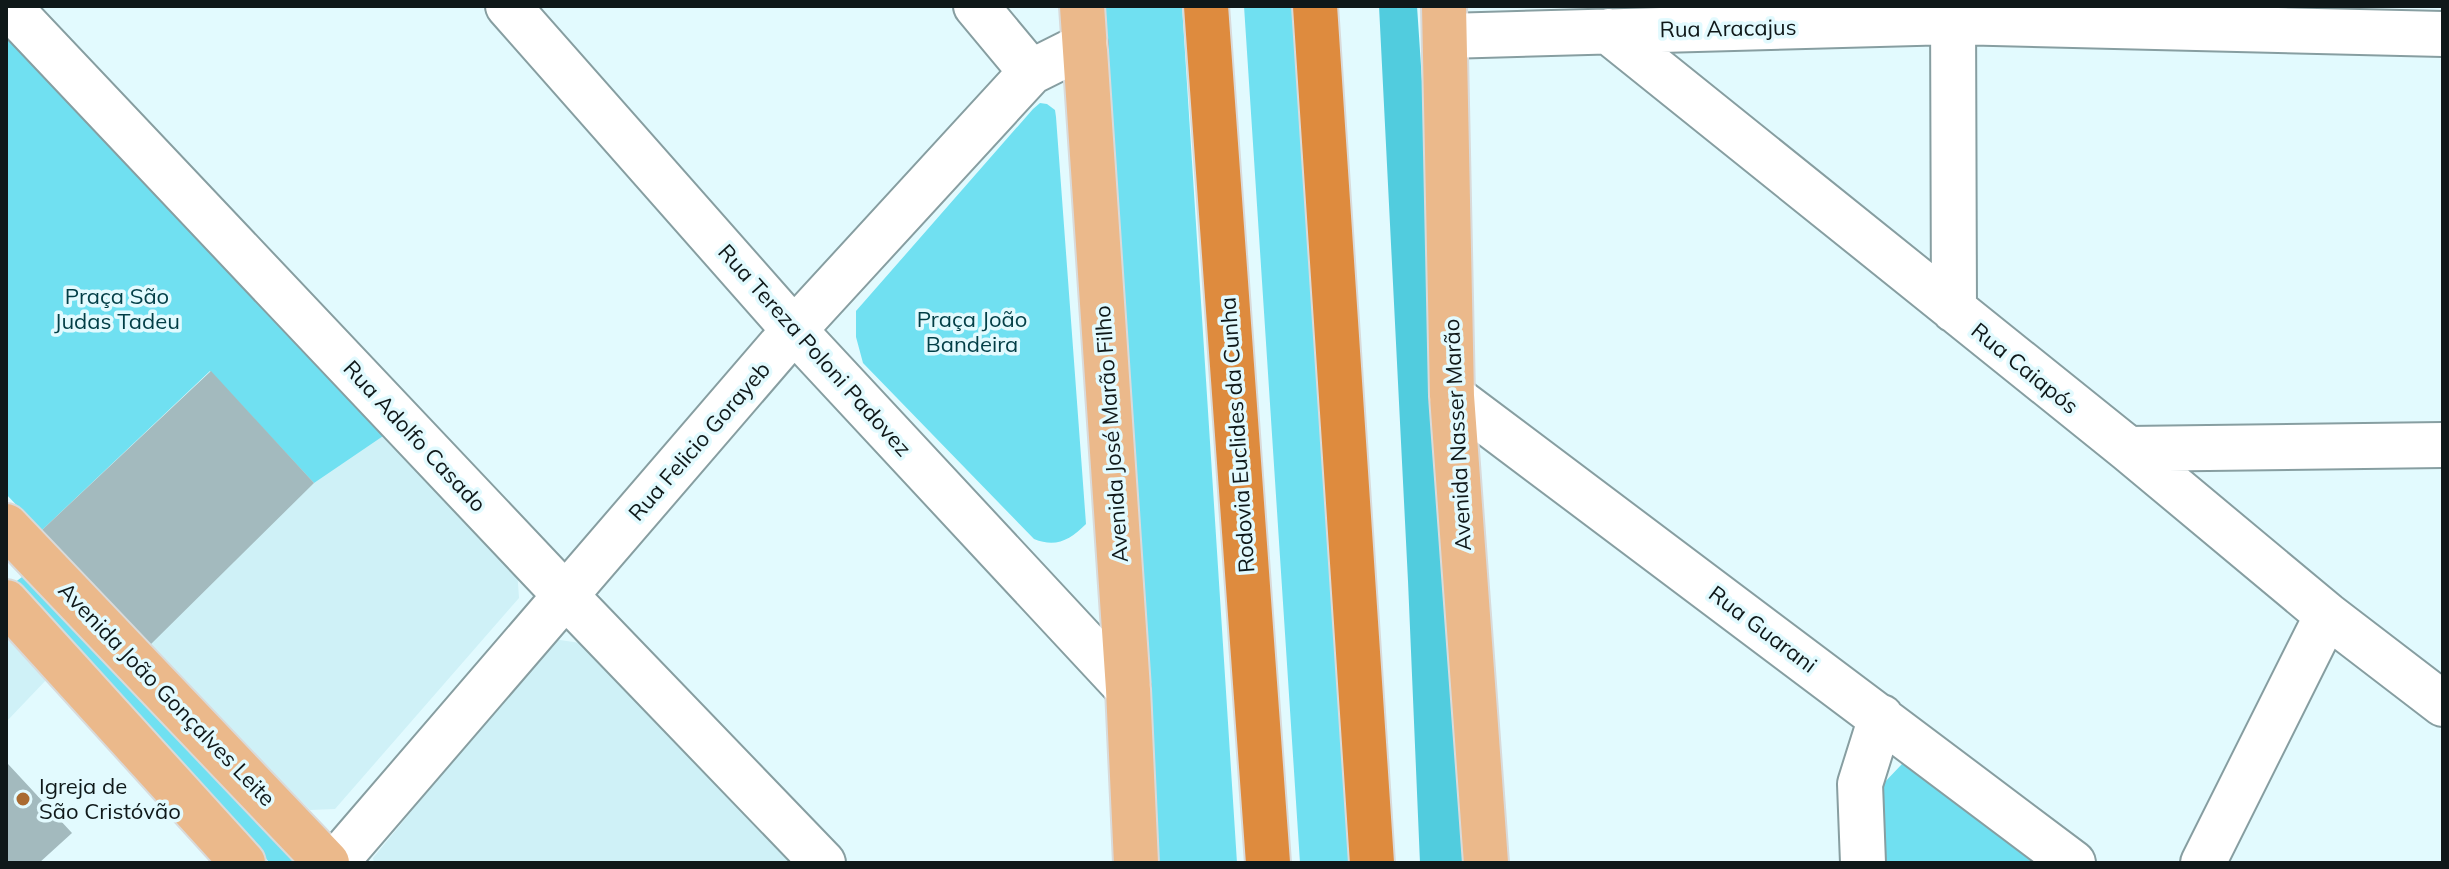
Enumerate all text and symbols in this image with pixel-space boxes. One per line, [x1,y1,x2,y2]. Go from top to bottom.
street label: Rua Aracajus [1659,13,1797,43]
street label: Rua Tereza Poloni Padovez [712,238,918,462]
park label: Praça São Judas Tadeu [54,282,180,335]
street label: Rodovia Euclides da Cunha [1213,296,1261,574]
park label: Praça João Bandeira [917,305,1027,358]
street label: Avenida José Marão Filho [1088,305,1134,563]
street label: Rua Caiapós [1966,316,2084,420]
street label: Avenida Nasser Marão [1437,318,1477,552]
street label: Rua Adolfo Casado [338,354,492,518]
street label: Rua Felicio Gorayeb [622,356,776,526]
street label: Avenida João Gonçalves Leite [53,576,281,812]
street label: Rua Guarani [1703,579,1823,679]
place label: Igreja de São Cristóvão [39,772,181,825]
marker: Igreja de São Cristóvão [14,790,32,808]

